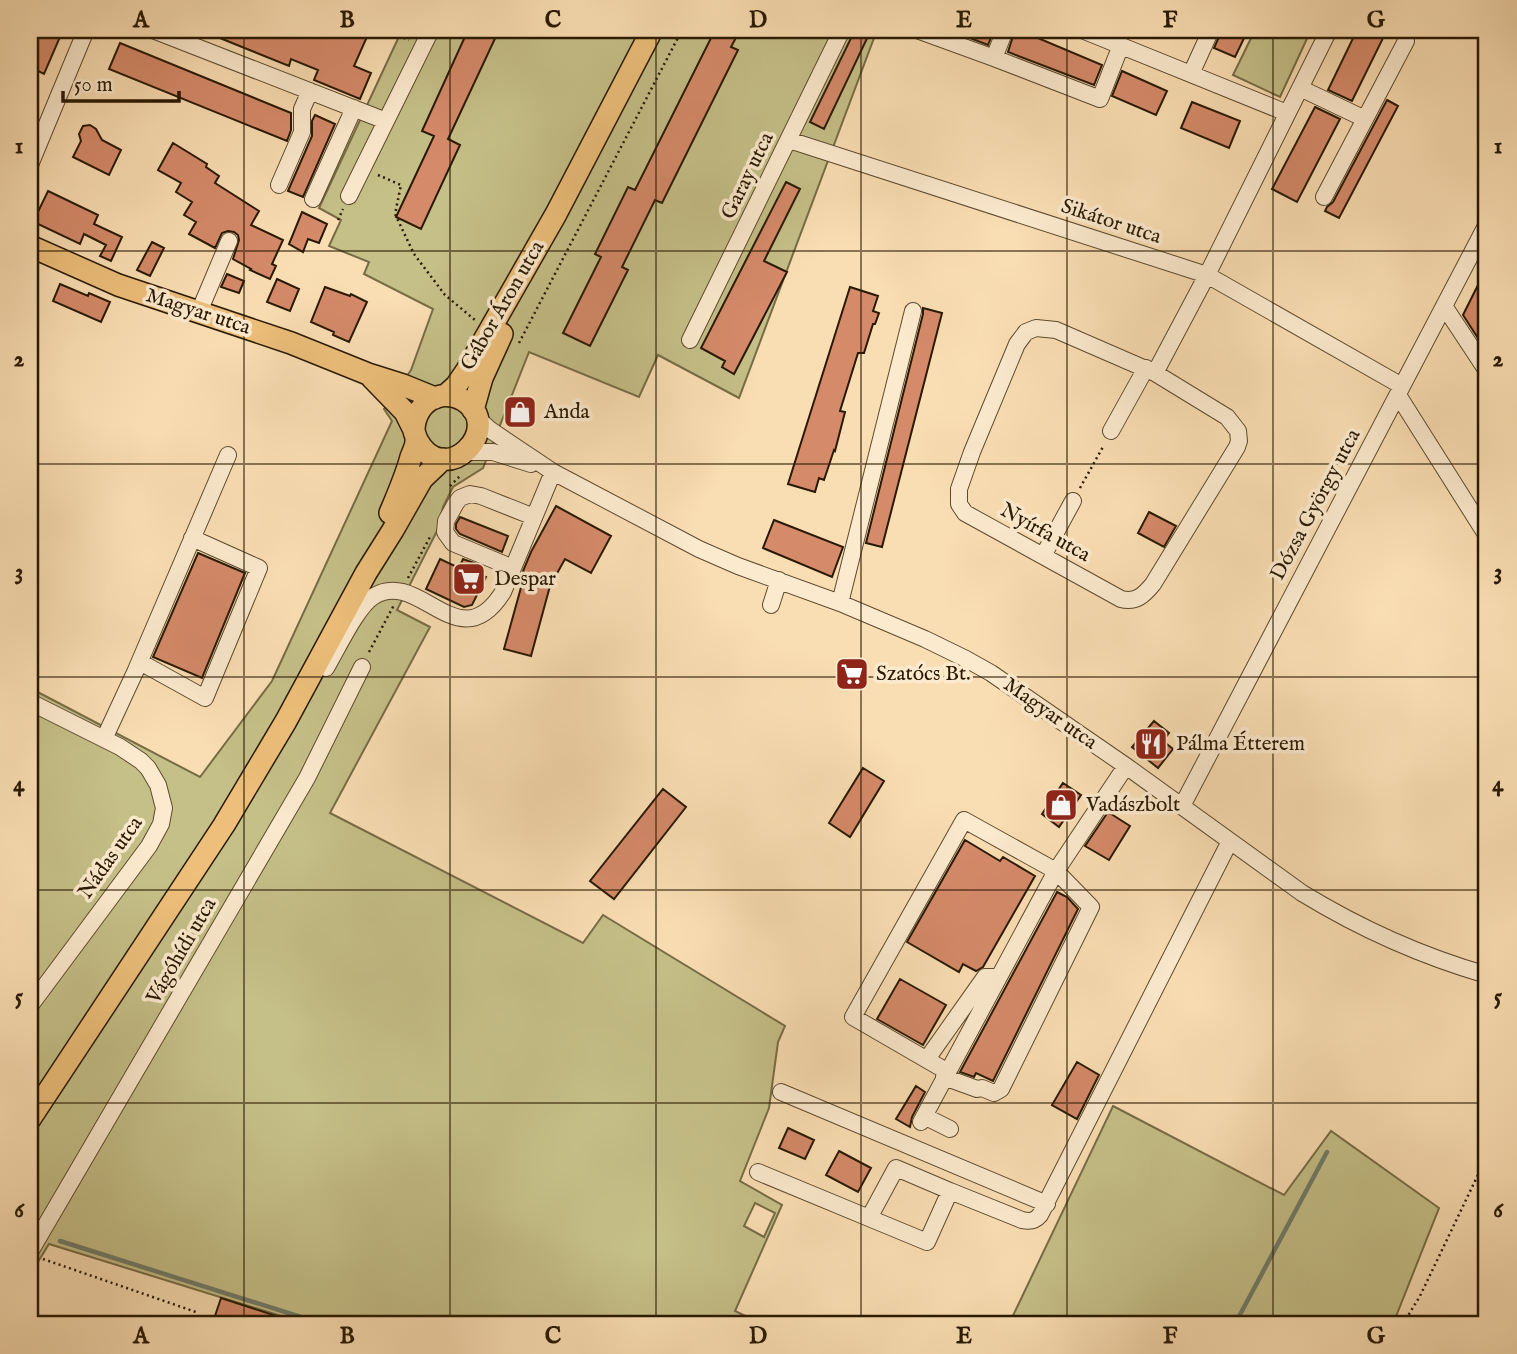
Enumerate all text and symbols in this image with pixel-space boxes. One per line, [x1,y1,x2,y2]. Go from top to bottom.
text: A [132,6,150,35]
text: B [339,6,355,35]
text: C [545,6,562,35]
text: D [749,6,767,35]
text: E [956,6,972,35]
text: F [1163,6,1178,35]
text: G [1367,6,1386,35]
scale bar [63,60,178,104]
text: 50 m [74,72,113,99]
street label: Garay utca [715,127,781,224]
text: 1 [15,132,23,161]
text: 1 [1494,132,1502,161]
street label: Sikátor utca [1058,193,1165,251]
street label: Gábor Áron utca [454,235,552,376]
street label: Magyar utca [142,282,255,342]
text: 2 [14,345,25,374]
text: 2 [1493,345,1504,374]
shop icon: Anda [501,393,539,431]
place label: Anda [543,399,591,426]
street label: Dózsa György utca [1265,424,1368,585]
street label: Nyírfa utca [995,497,1096,569]
text: 3 [15,558,23,587]
text: 3 [1494,558,1502,587]
supermarket icon: Despar [450,560,488,598]
place label: Despar [494,566,556,593]
supermarket icon: Szatócs Bt. [833,655,871,693]
place label: Szatócs Bt. [876,661,971,688]
street label: Magyar utca [998,672,1103,757]
restaurant icon: Pálma Étterem [1132,725,1170,763]
place label: Pálma Étterem [1176,730,1305,758]
text: 4 [13,770,25,799]
text: 4 [1492,770,1504,799]
shop icon: Vadászbolt [1042,786,1080,824]
place label: Vadászbolt [1085,792,1180,819]
street label: Nádas utca [73,811,150,905]
street label: Vágóhídi utca [140,892,224,1010]
text: 5 [15,983,24,1012]
text: 5 [1494,983,1503,1012]
text: 6 [14,1196,25,1225]
text: 6 [1493,1196,1504,1225]
text: A [132,1322,150,1351]
text: B [339,1322,355,1351]
text: C [545,1322,562,1351]
text: D [749,1322,767,1351]
text: E [956,1322,972,1351]
text: F [1163,1322,1178,1351]
text: G [1367,1322,1386,1351]

